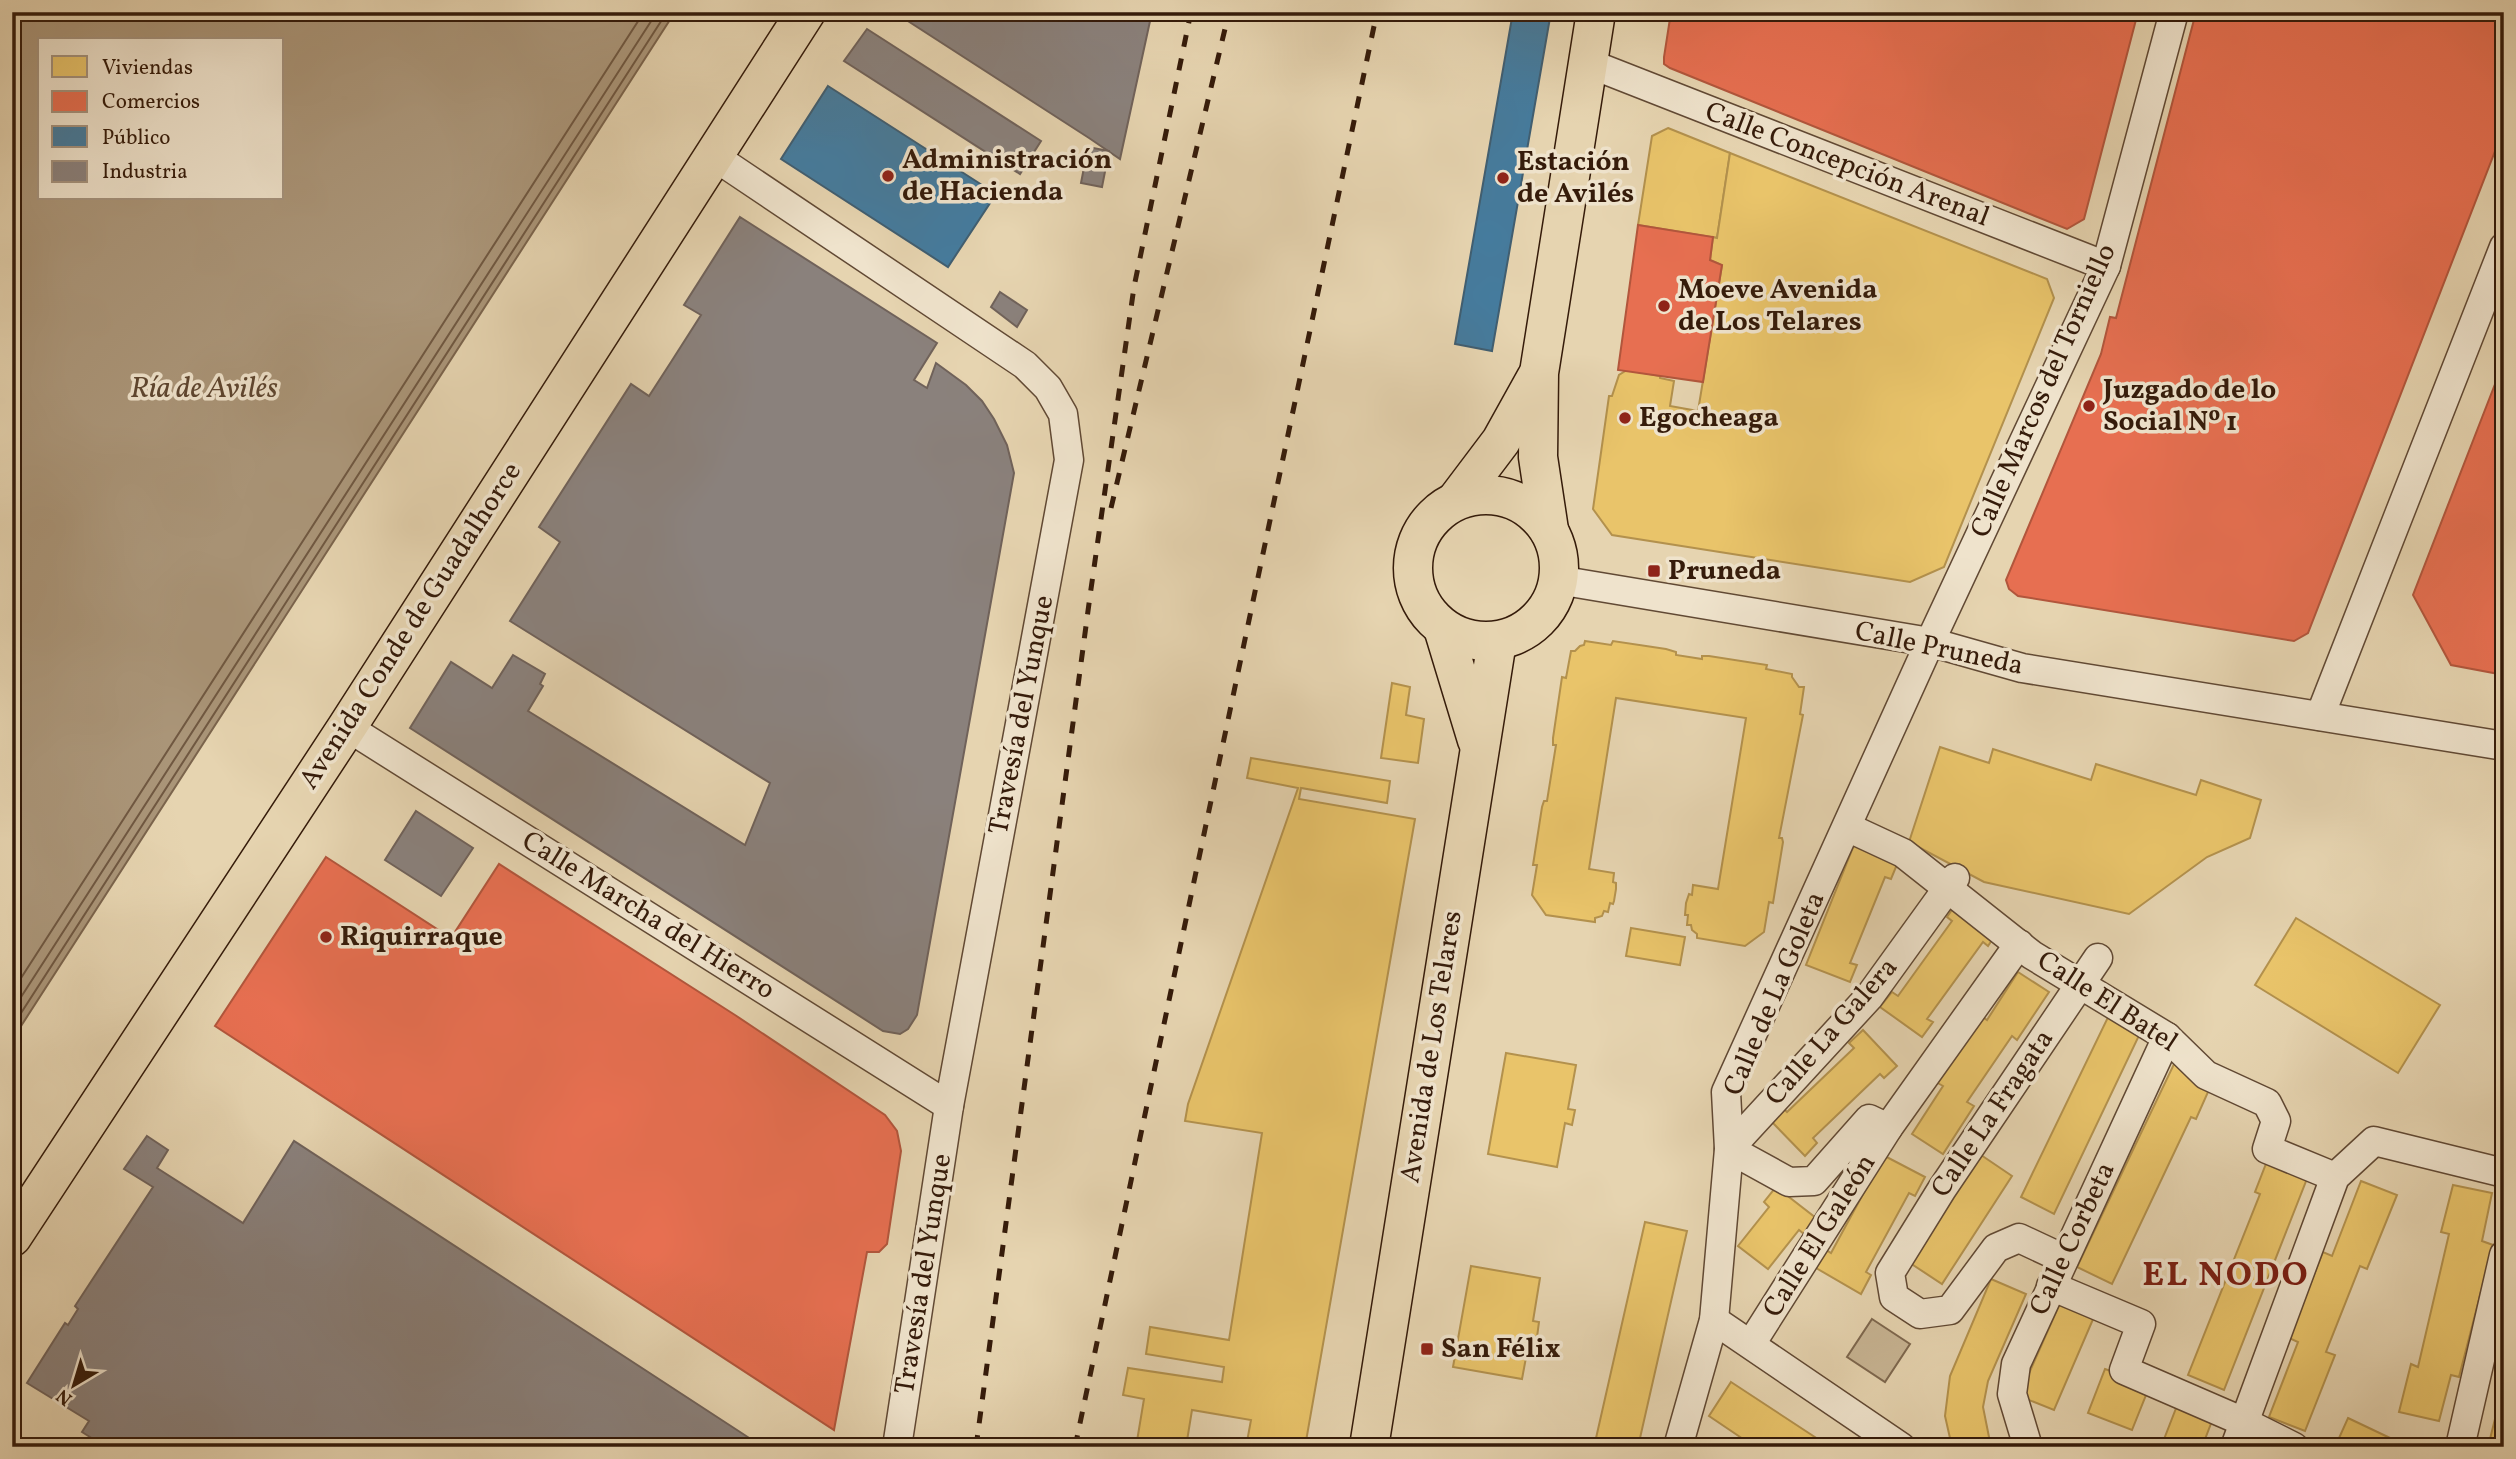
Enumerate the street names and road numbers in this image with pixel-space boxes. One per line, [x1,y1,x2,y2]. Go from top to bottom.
street label: Calle Concepción Arenal [1699,93,1995,237]
street label: Calle Marcos del Torniello [1962,238,2126,544]
street label: Avenida Conde de Guadalhorce [290,455,532,797]
street label: Travesía del Yunque [980,592,1064,838]
street label: Calle Pruneda [1851,612,2027,686]
street label: Calle Marcha del Hierro [514,822,782,1010]
street label: Calle de La Goleta [1714,886,1836,1102]
street label: Avenida de Los Telares [1391,908,1473,1186]
street label: Calle El Batel [2029,942,2185,1062]
street label: Calle La Galera [1757,949,1907,1115]
street label: Calle La Fragata [1922,1022,2064,1206]
street label: Calle El Galeón [1754,1147,1886,1325]
street label: Travesía del Yunque [886,1151,962,1397]
street label: Calle Corbeta [2020,1156,2126,1322]

